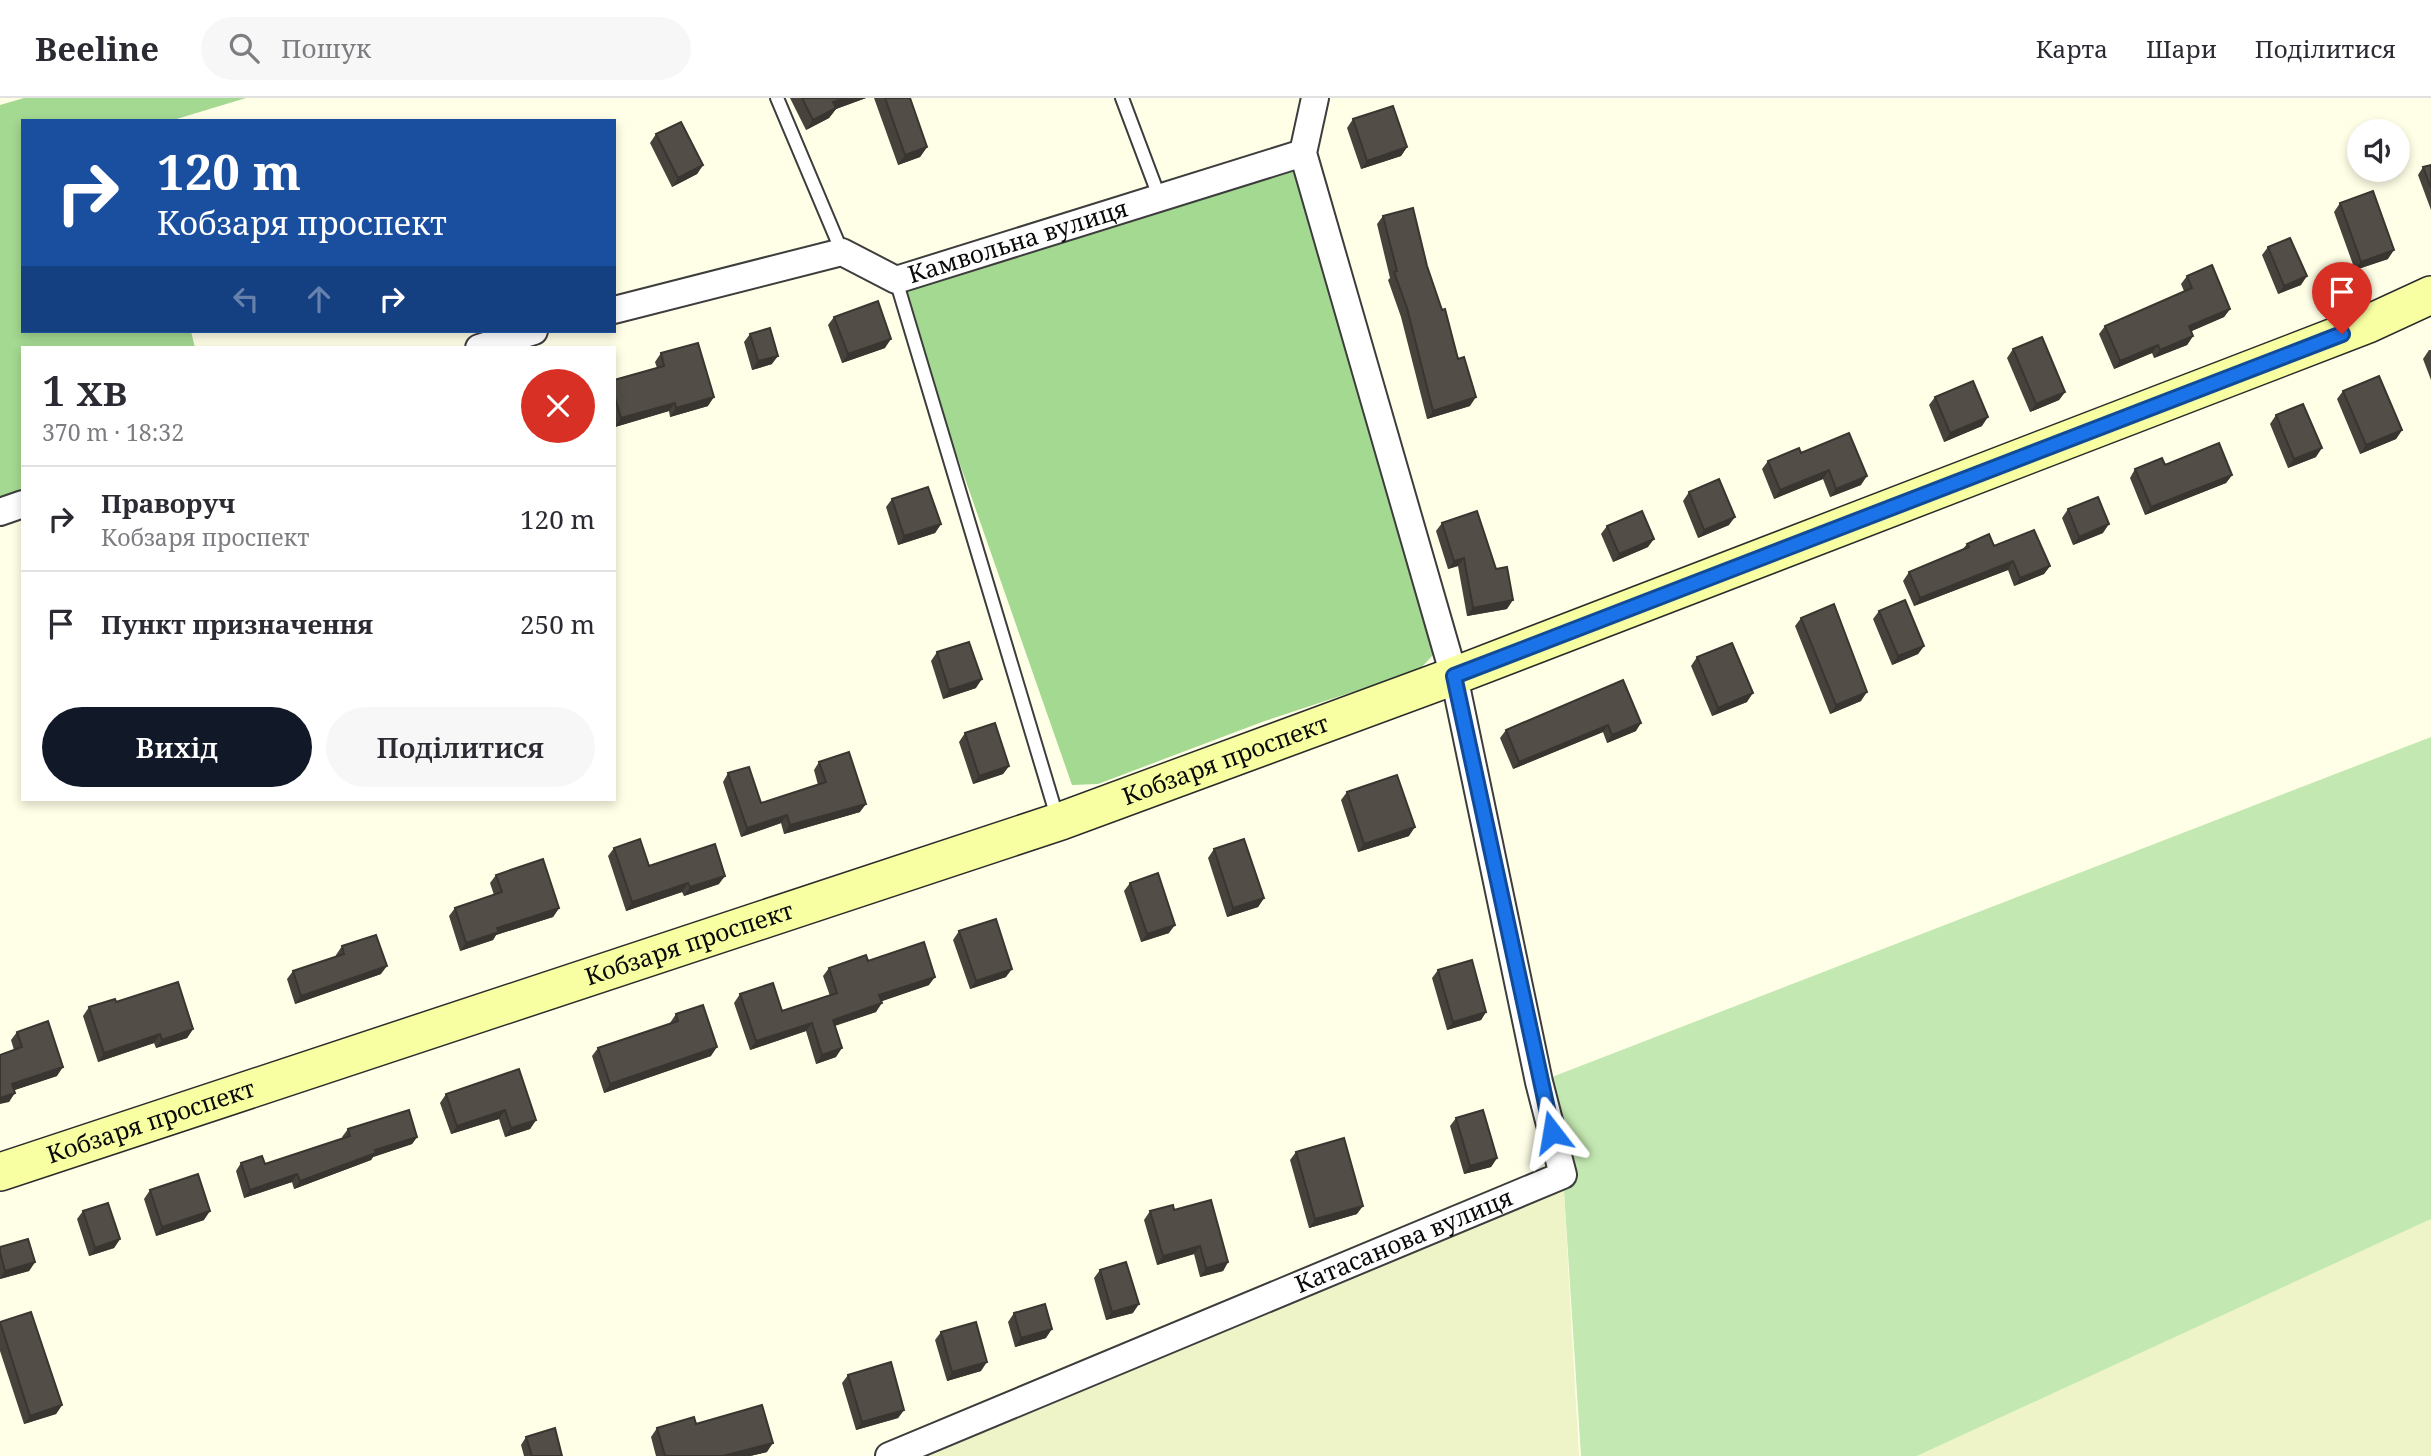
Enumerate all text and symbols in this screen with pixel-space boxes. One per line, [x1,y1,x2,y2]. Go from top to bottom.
search box [201,17,691,80]
text: Beeline [35,26,159,71]
icon: search [225,29,263,67]
text: Пошук [281,30,371,66]
text: Карта [2036,32,2108,65]
text: Шари [2146,32,2217,65]
text: Поділитися [2255,32,2396,65]
map controls [2347,119,2410,182]
button: sound [2347,119,2410,182]
text: 120 m [157,138,301,204]
icon: right [42,147,133,238]
street label: Камвольна вулиця [904,191,1132,290]
text: Кобзаря проспект [157,201,447,244]
pin [2312,262,2372,334]
icon: arrive [2323,273,2361,311]
icon: left [227,280,265,318]
icon: ahead [300,280,338,318]
icon: right [373,280,411,318]
text: 1 хв [42,361,127,418]
button: close [521,369,595,443]
text: 370 m · 18:32 [42,416,184,448]
text: Праворуч [101,485,235,521]
icon: right [42,500,80,538]
text: 120 m [520,501,595,537]
text: Кобзаря проспект [101,521,309,553]
icon: arrive [42,605,80,643]
text: Пункт призначення [101,606,373,642]
text: 250 m [520,606,595,642]
street label: Кобзаря проспект [1117,706,1333,812]
button: Вихід [42,707,312,787]
button: Поділитися [326,707,595,787]
street label: Кобзаря проспект [580,893,797,992]
street label: Кобзаря проспект [42,1071,259,1170]
position arrow [1515,1095,1589,1169]
street label: Катасанова вулиця [1290,1180,1517,1300]

